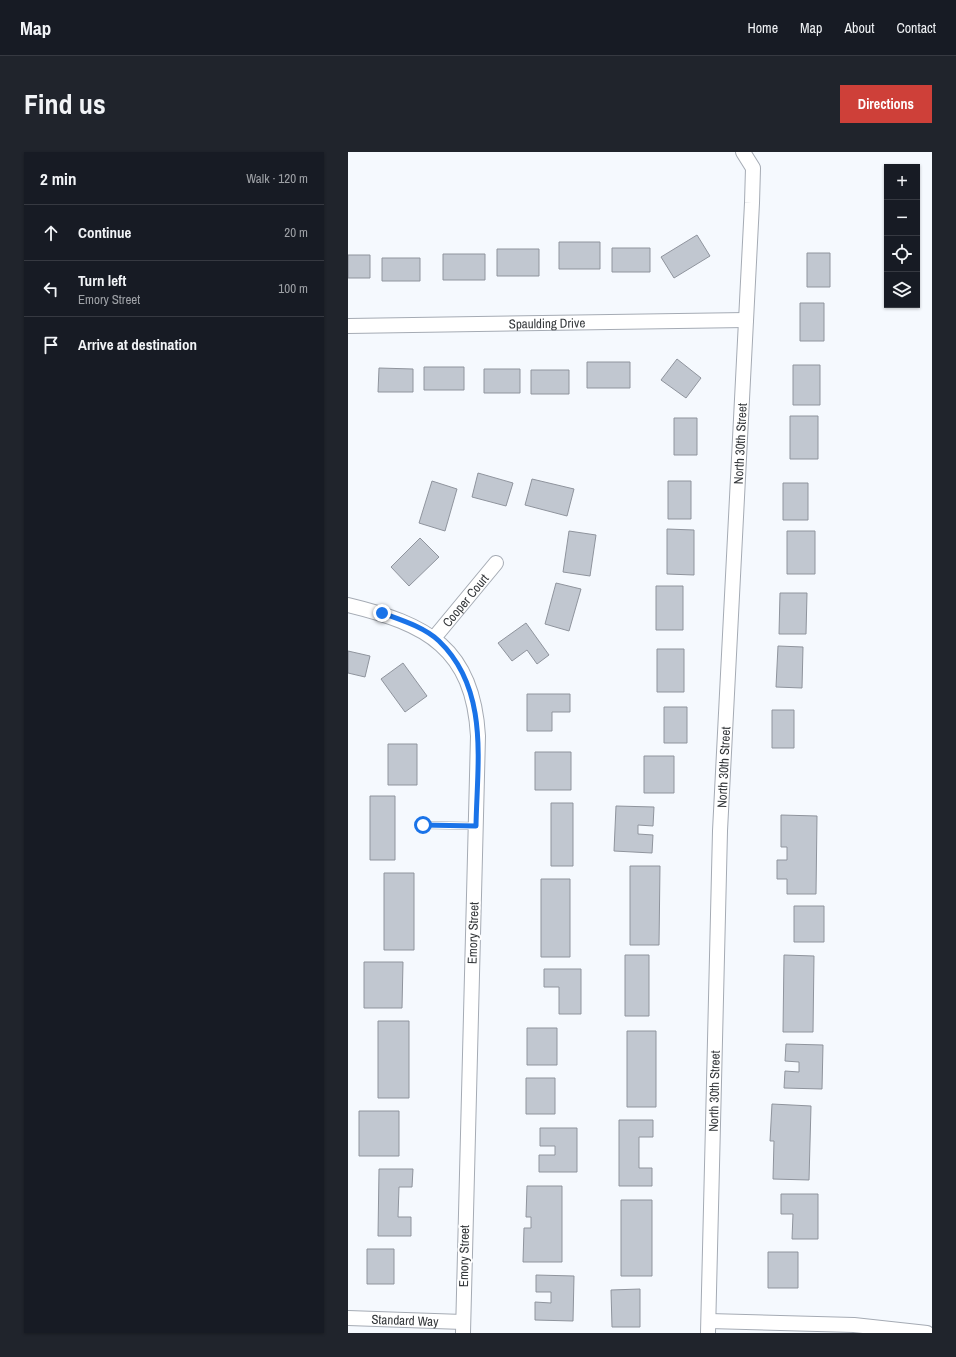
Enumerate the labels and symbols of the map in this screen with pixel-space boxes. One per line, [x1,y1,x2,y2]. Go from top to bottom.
street label: Spaulding Drive [509,314,585,332]
street label: North 30th Street [729,403,750,485]
street label: Cooper Court [438,570,492,630]
route end [373,604,391,622]
street label: North 30th Street [713,726,734,808]
route start [414,816,432,834]
street label: Emory Street [463,902,483,964]
street label: North 30th Street [704,1050,723,1132]
street label: Emory Street [455,1225,473,1287]
street label: Standard Way [371,1310,440,1330]

